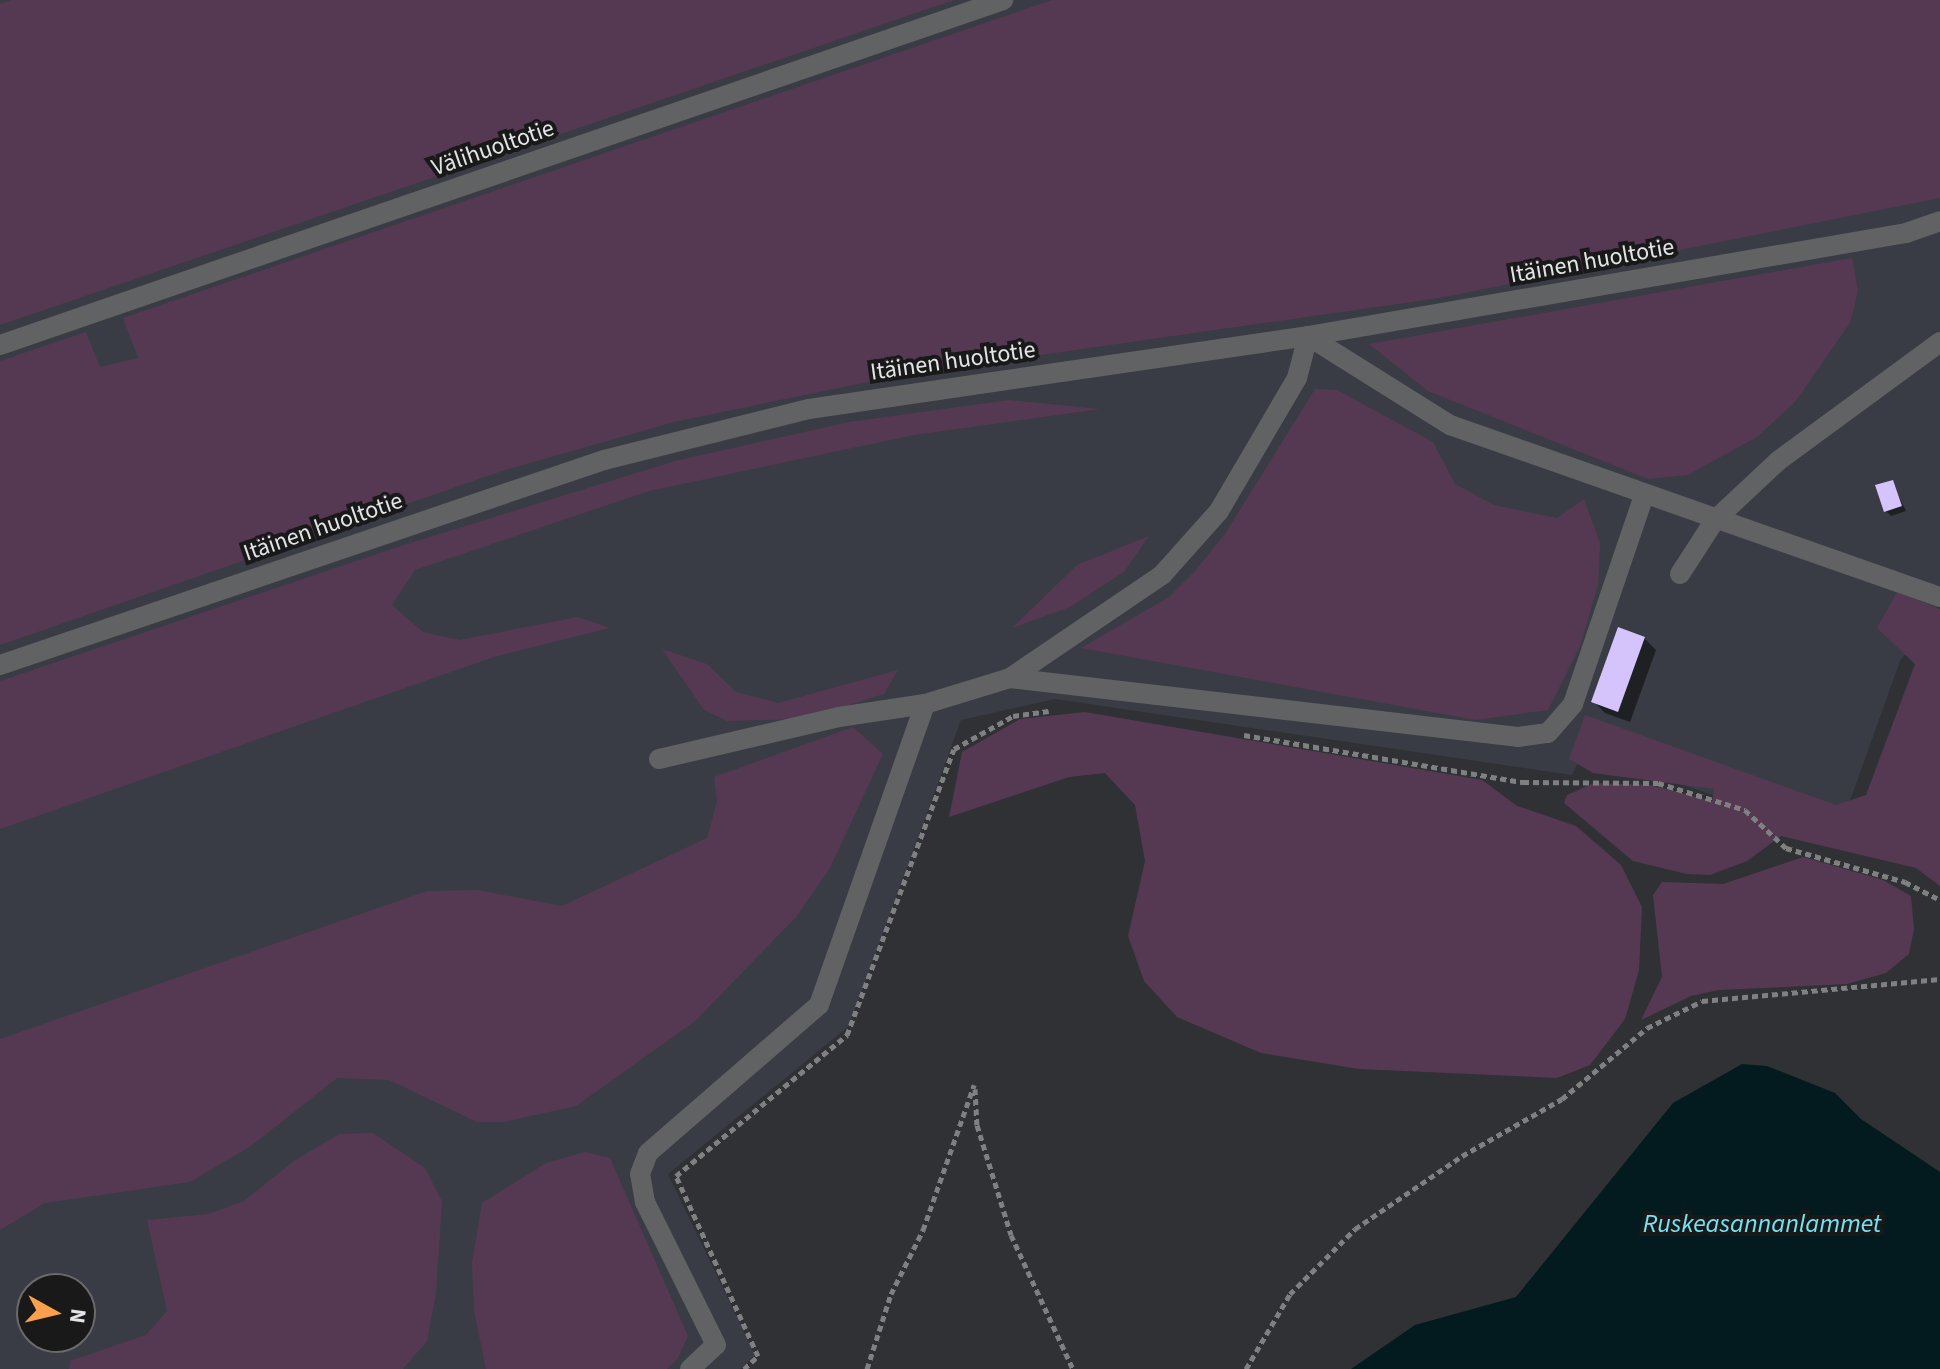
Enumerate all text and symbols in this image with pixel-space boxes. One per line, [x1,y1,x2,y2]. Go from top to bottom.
street label: Välihuoltotie [428,114,558,182]
street label: Itäinen huoltotie [1508,232,1676,290]
street label: Itäinen huoltotie [869,335,1037,387]
street label: Itäinen huoltotie [240,486,406,568]
water label: Ruskeasannanlammet [1643,1208,1881,1240]
north arrow [16,1273,96,1353]
text: N [61,1307,95,1326]

